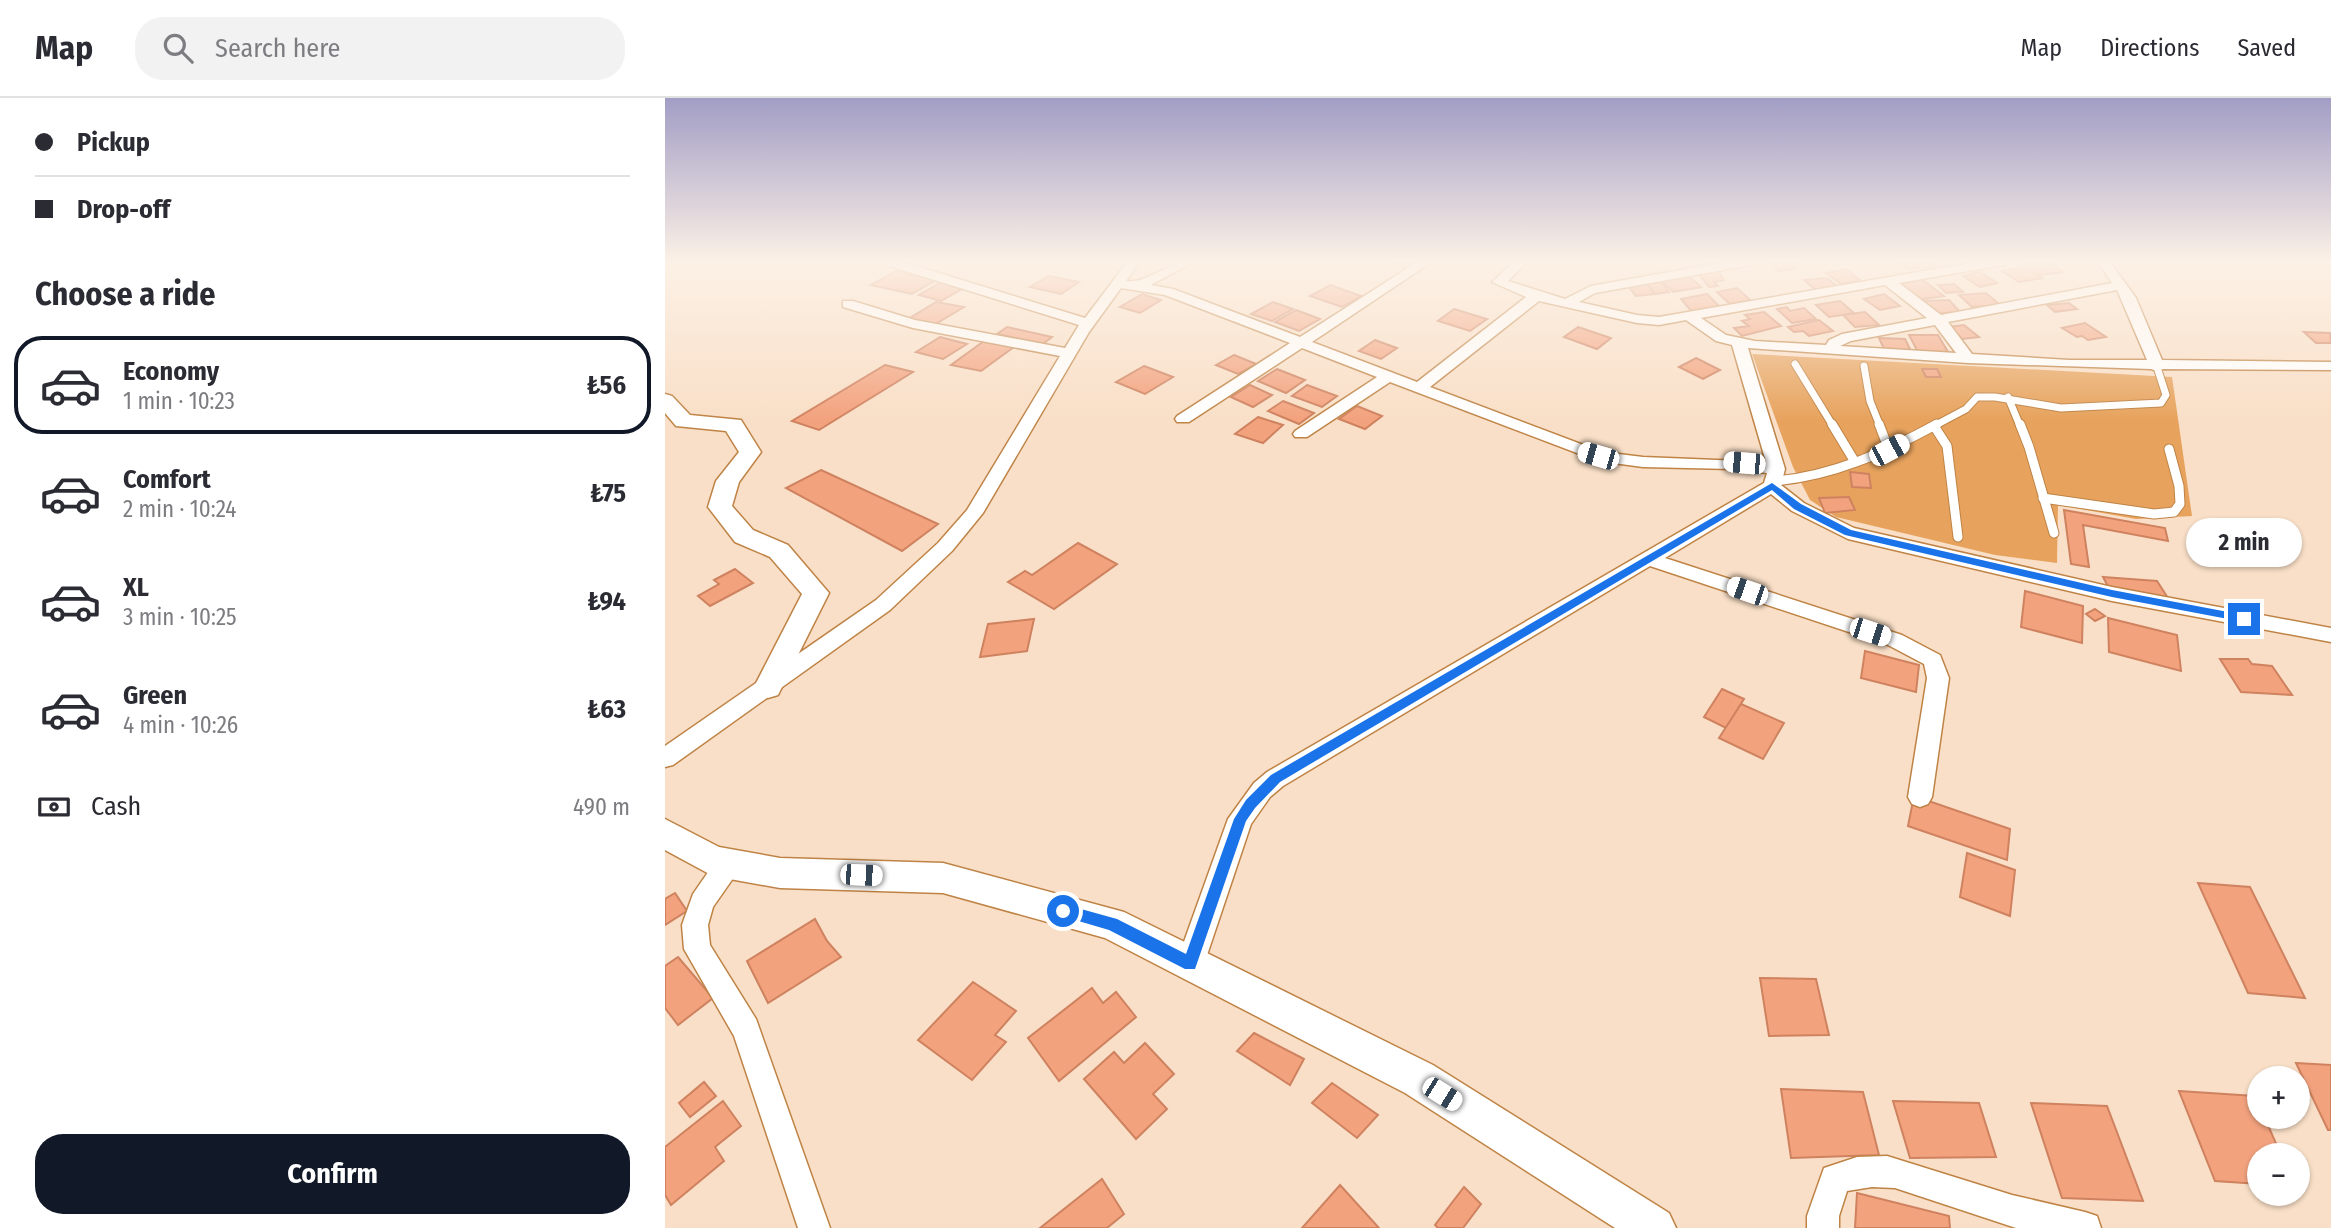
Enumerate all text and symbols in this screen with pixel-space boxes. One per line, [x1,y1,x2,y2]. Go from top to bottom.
search box [135,17,625,80]
text: Map [35,28,93,68]
icon: search [159,29,197,67]
text: Search here [215,33,340,64]
text: Map [2021,34,2062,62]
text: Directions [2100,34,2199,62]
text: Saved [2237,34,2296,62]
text: Pickup [77,127,150,158]
text: Drop-off [77,194,170,225]
text: Choose a ride [35,275,216,313]
icon: car [39,354,102,417]
text: Economy [123,356,219,387]
text: ₺56 [587,370,626,401]
text: 1 min · 10:23 [123,387,235,415]
car [1866,431,1913,469]
car [1575,440,1622,472]
car [1723,451,1766,475]
icon: car [39,462,102,525]
text: Comfort [123,464,211,495]
text: ₺75 [590,478,626,509]
text: 2 min · 10:24 [123,495,236,523]
callout: 2 min [2186,518,2302,566]
text: 2 min [2219,528,2270,556]
icon: car [39,570,102,633]
text: XL [123,572,149,603]
car [1724,574,1771,608]
text: ₺94 [587,586,626,617]
text: 3 min · 10:25 [123,603,237,631]
route end [2228,603,2260,635]
car [1847,616,1894,648]
icon: car [39,678,102,741]
text: Green [123,680,187,711]
text: ₺63 [587,694,626,725]
text: 4 min · 10:26 [123,711,238,739]
icon: cash [35,788,73,826]
text: Cash [91,791,141,822]
text: 490 m [573,793,630,821]
car [840,864,883,886]
route start [1047,895,1079,927]
map controls [2247,1066,2310,1206]
button: + [2247,1066,2310,1129]
car [1419,1074,1466,1114]
button: Confirm [35,1134,630,1214]
button: − [2247,1143,2310,1206]

